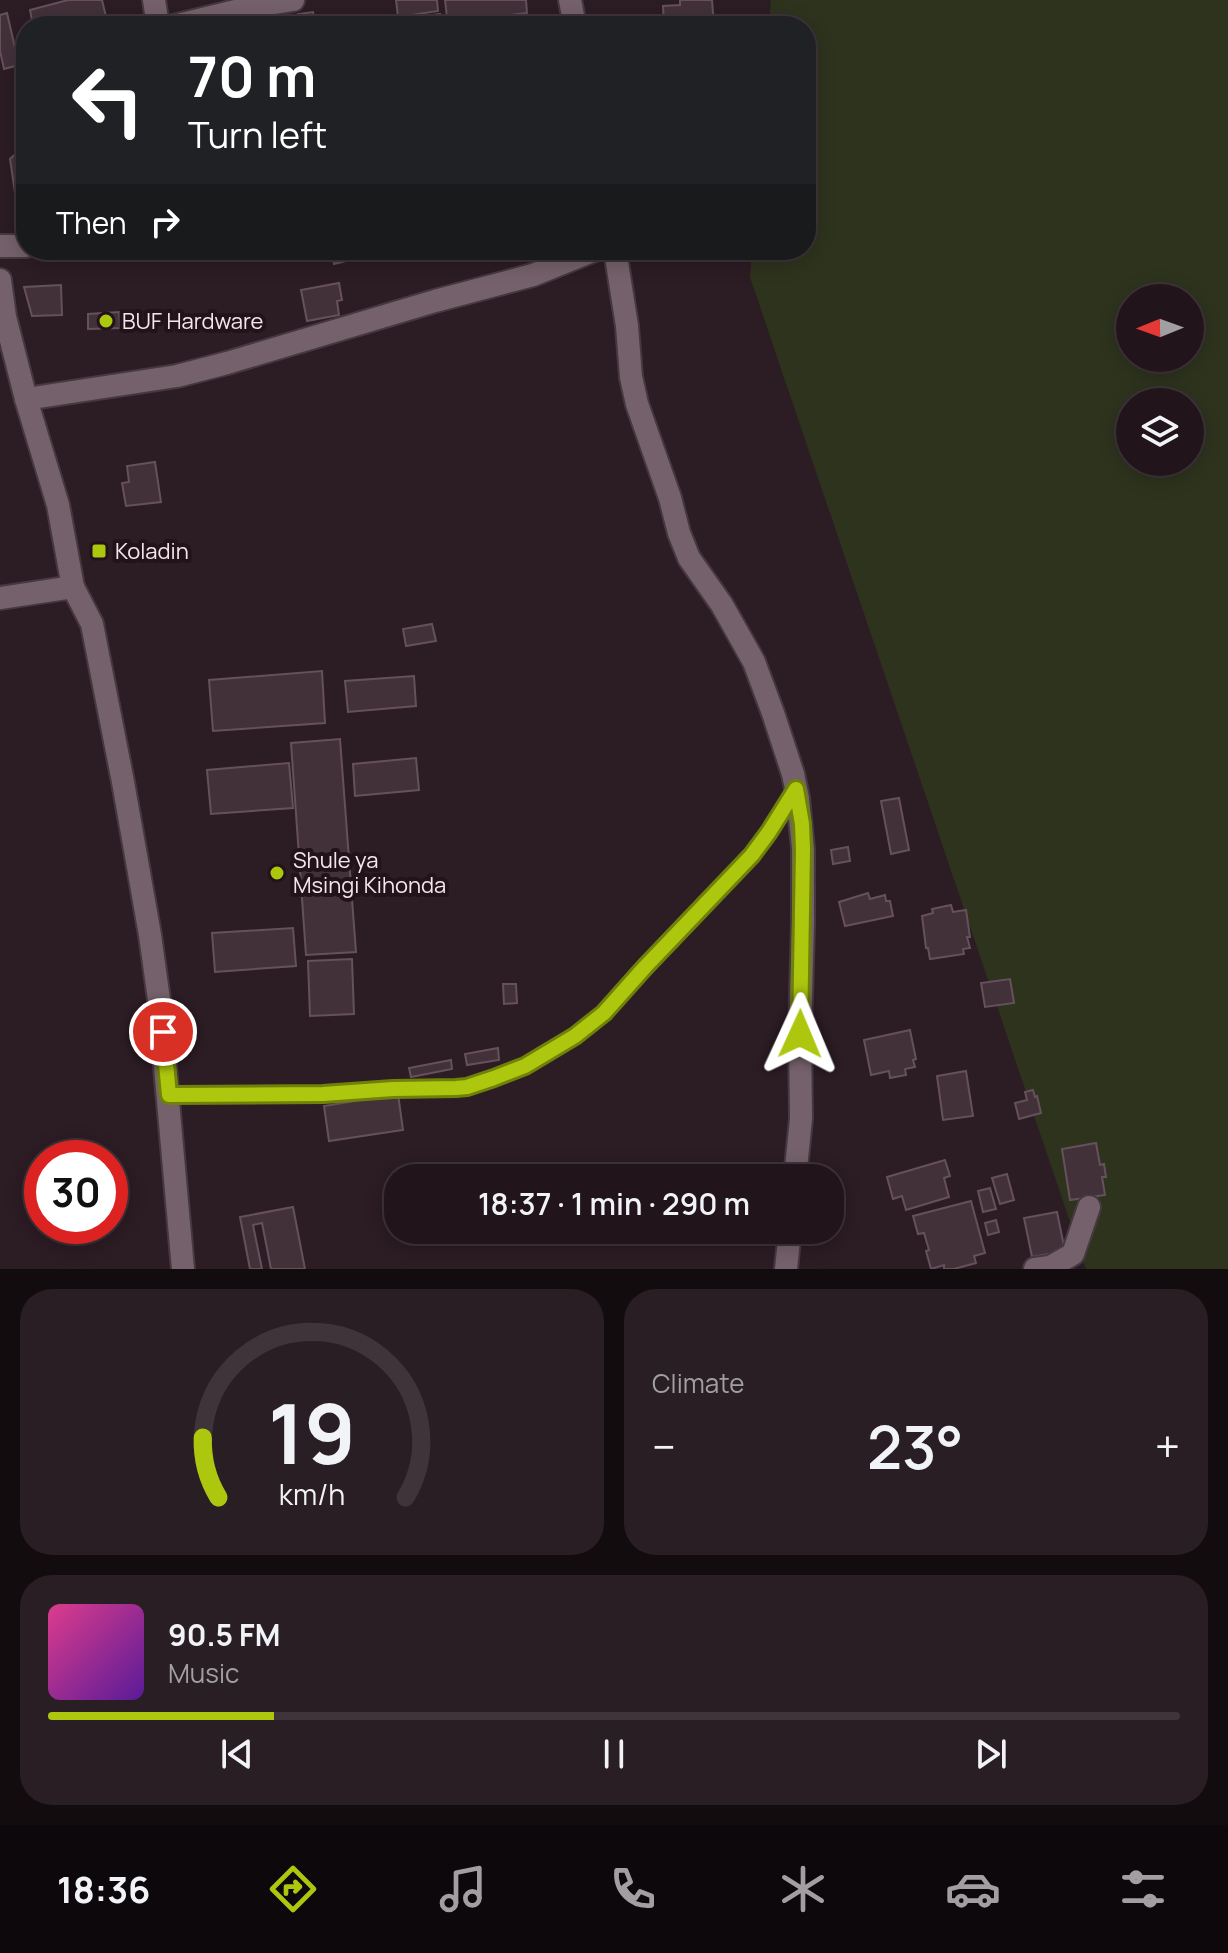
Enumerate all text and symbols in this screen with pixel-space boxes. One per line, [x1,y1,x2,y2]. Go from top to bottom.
text: 70 m [188,37,316,114]
icon: left [56,48,160,152]
text: Turn left [188,110,327,159]
icon: right [143,200,187,244]
text: Then [56,202,127,243]
north arrow [1116,284,1204,372]
map controls [1116,284,1204,476]
place label: BUF Hardware [122,306,264,336]
marker: BUF Hardware [97,312,115,330]
button: layers [1116,388,1204,476]
place label: Koladin [115,536,189,566]
marker: Koladin [90,542,108,560]
place label: Shule ya Msingi Kihonda [293,845,446,900]
marker: Shule ya Msingi Kihonda [268,864,286,882]
position arrow [758,992,842,1076]
pin [129,998,197,1066]
icon: arrive [141,1010,185,1054]
speed limit sign: 30 [24,1140,128,1244]
text: 18:37 · 1 min · 290 m [478,1183,750,1224]
text: Climate [652,1365,744,1401]
text: 19 [268,1375,356,1489]
text: 23° [867,1405,963,1487]
text: − [652,1416,676,1476]
text: + [1155,1416,1180,1476]
text: km/h [279,1475,345,1514]
text: 90.5 FM [168,1614,280,1655]
text: Music [168,1655,239,1691]
icon: previous [215,1732,259,1776]
icon: pause [592,1732,636,1776]
icon: next [969,1732,1013,1776]
icon: directions [265,1861,321,1917]
icon: music [435,1861,491,1917]
icon: phone [605,1861,661,1917]
icon: climate [775,1861,831,1917]
icon: car [945,1861,1001,1917]
icon: filters [1115,1861,1171,1917]
text: 18:36 [57,1865,151,1914]

